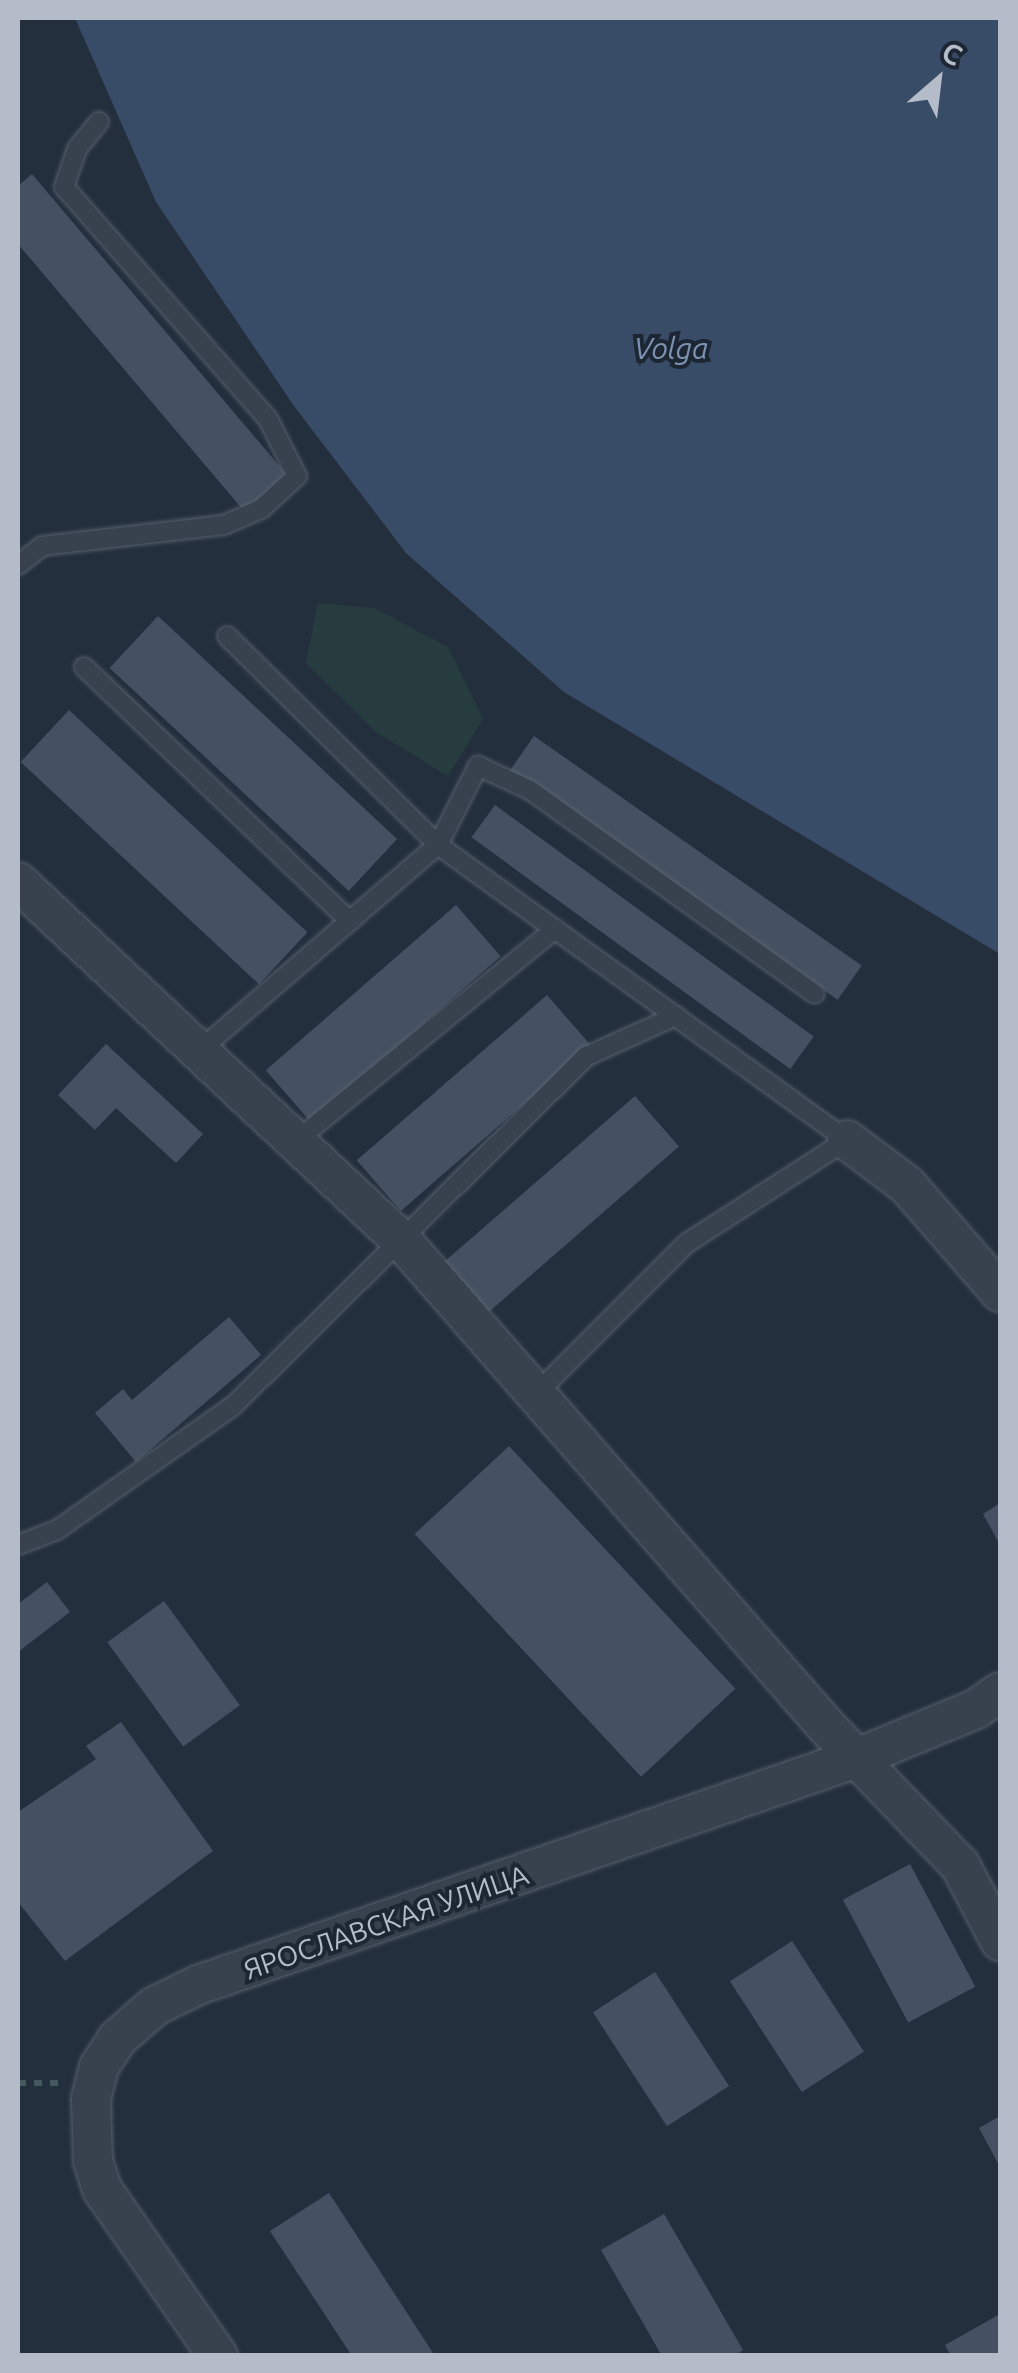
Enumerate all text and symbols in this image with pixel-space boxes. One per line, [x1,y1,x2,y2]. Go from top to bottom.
north arrow [888,30,988,130]
text: С [937,35,968,71]
water label: Volga [634,330,708,366]
street label: ЯРОСЛАВСКАЯ УЛИЦА [239,1858,533,1986]

